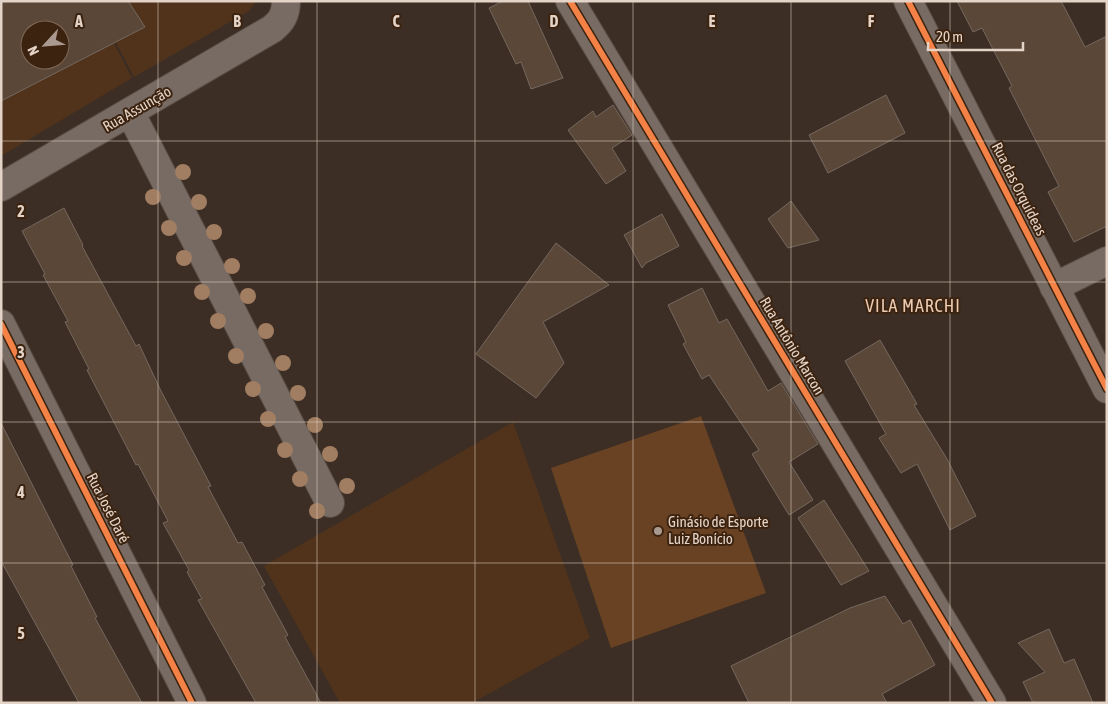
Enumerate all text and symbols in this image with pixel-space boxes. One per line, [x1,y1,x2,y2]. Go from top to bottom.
text: A [74,12,83,30]
text: B [233,12,241,30]
text: C [392,12,400,30]
text: D [550,12,559,30]
text: E [709,12,716,30]
text: F [868,12,875,30]
north arrow [20,20,70,70]
scale bar [928,20,1023,52]
text: 20 m [936,28,963,45]
text: N [24,43,42,58]
street label: Rua Assunção [100,82,174,135]
street label: Rua das Orquídeas [989,139,1050,238]
text: 2 [17,202,25,220]
street label: Rua Antônio Marcon [757,294,828,398]
district label: VILA MARCHI [865,295,961,316]
text: 3 [17,343,25,361]
street label: Rua José Daré [84,470,133,546]
text: 4 [16,483,25,501]
place label: Ginásio de Esporte Luiz Bonício [668,513,769,547]
marker: Ginásio de Esporte Luiz Bonício [652,525,664,537]
text: 5 [17,624,25,642]

